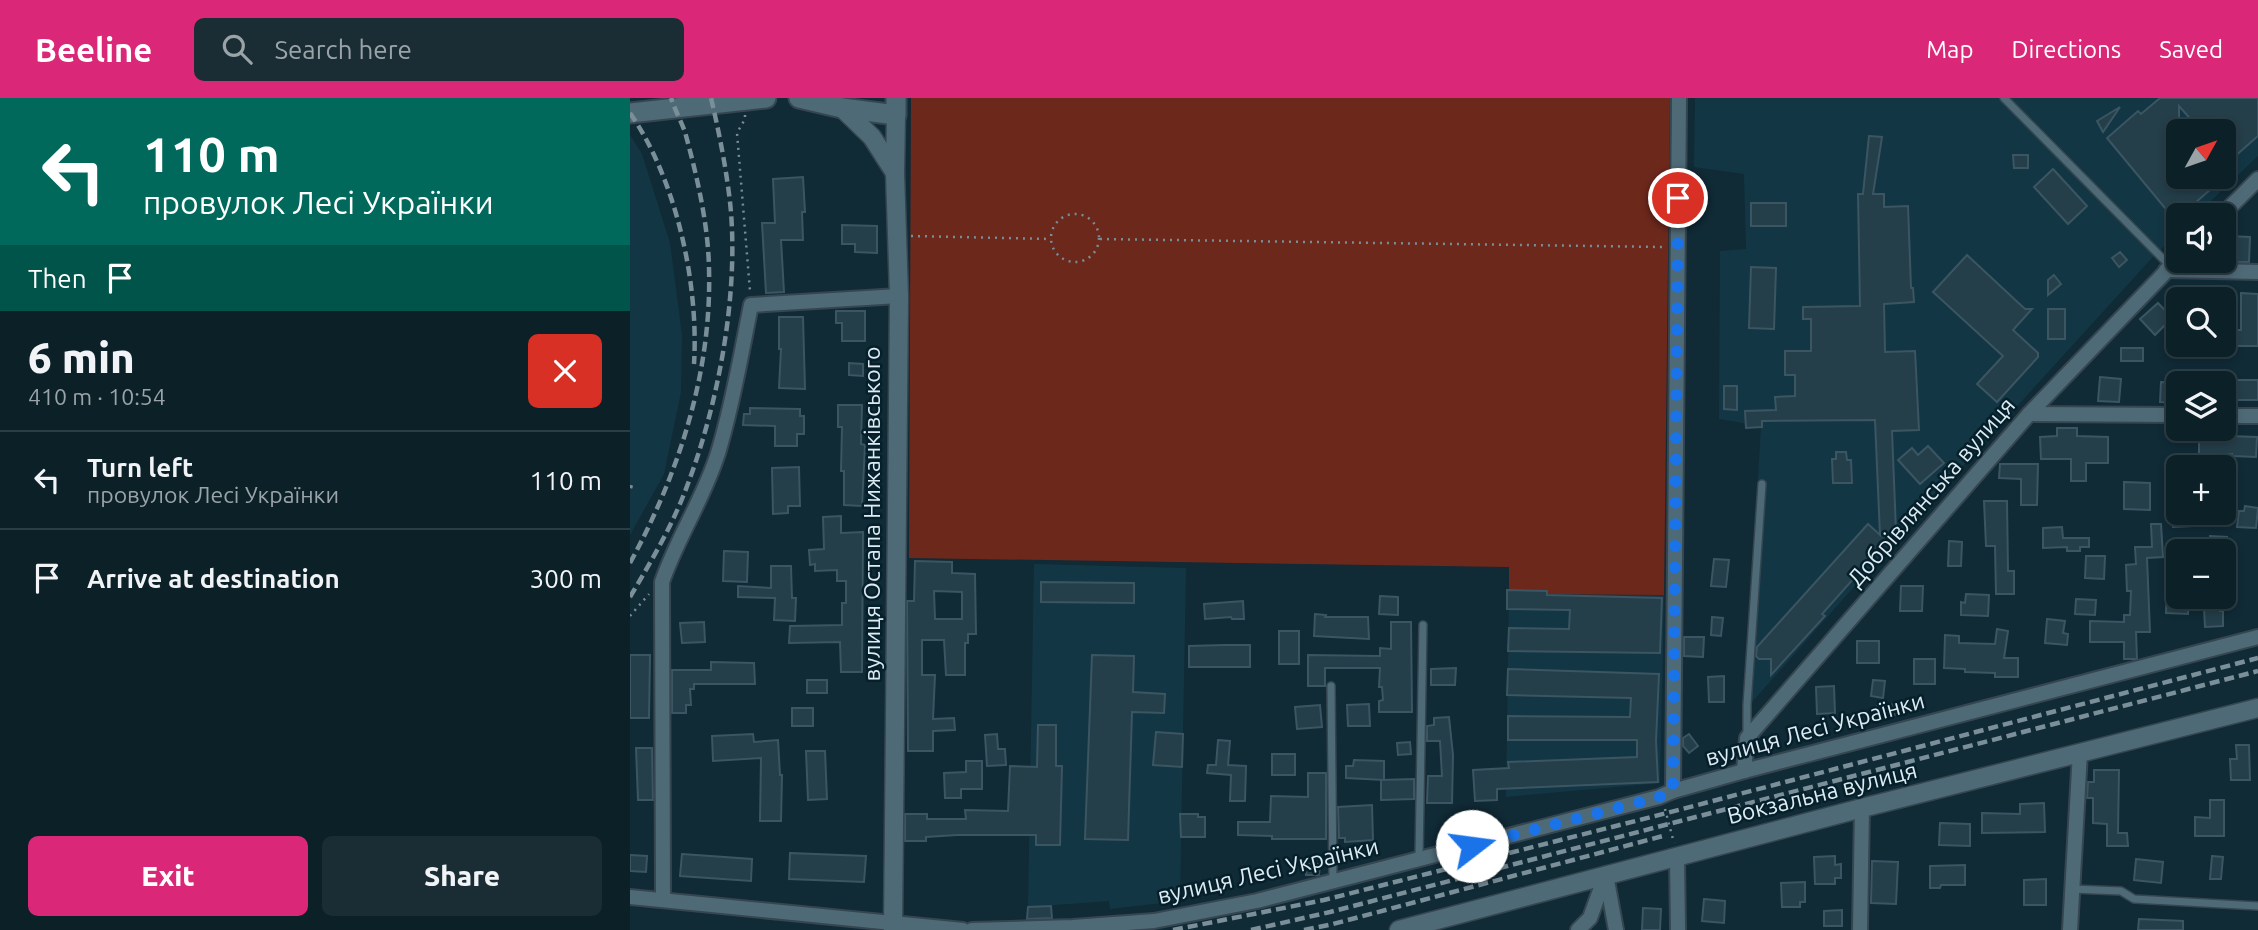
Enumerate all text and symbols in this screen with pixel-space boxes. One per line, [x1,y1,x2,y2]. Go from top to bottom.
search box [194,18,684,81]
icon: search [218,30,256,68]
text: Beeline [35,31,152,68]
text: Search here [274,35,412,64]
text: Map [1926,36,1973,63]
text: Directions [2011,36,2121,63]
text: Saved [2159,36,2223,63]
north arrow [2166,119,2236,189]
map controls [2166,119,2236,609]
icon: left [28,126,119,217]
text: 110 m [143,126,280,181]
pin [1648,168,1708,228]
icon: arrive [1659,179,1697,217]
text: провулок Лесі Українки [143,184,494,220]
button: sound [2166,203,2236,273]
icon: arrive [101,259,139,297]
text: Then [28,264,87,293]
button: search [2166,287,2236,357]
text: 6 min [28,334,135,381]
button: close [528,334,602,408]
street label: вулиця Остапа Нижанківського [859,347,884,681]
button: layers [2166,371,2236,441]
text: 410 m · 10:54 [28,384,166,409]
street label: Добрівлянська вулиця [1842,392,2019,591]
text: Turn left [87,453,193,482]
button: + [2166,455,2236,525]
icon: left [28,461,66,499]
text: 110 m [530,466,602,495]
text: провулок Лесі Українки [87,482,339,507]
button: − [2166,539,2236,609]
icon: arrive [28,559,66,597]
text: Arrive at destination [87,564,340,593]
text: 300 m [530,564,602,593]
street label: вулиця Лесі Українки [1702,687,1927,770]
street label: Вокзальна вулиця [1724,757,1919,828]
position arrow [1435,809,1509,883]
street label: вулиця Лесі Українки [1155,833,1381,908]
button: Exit [28,836,308,916]
button: Share [322,836,602,916]

